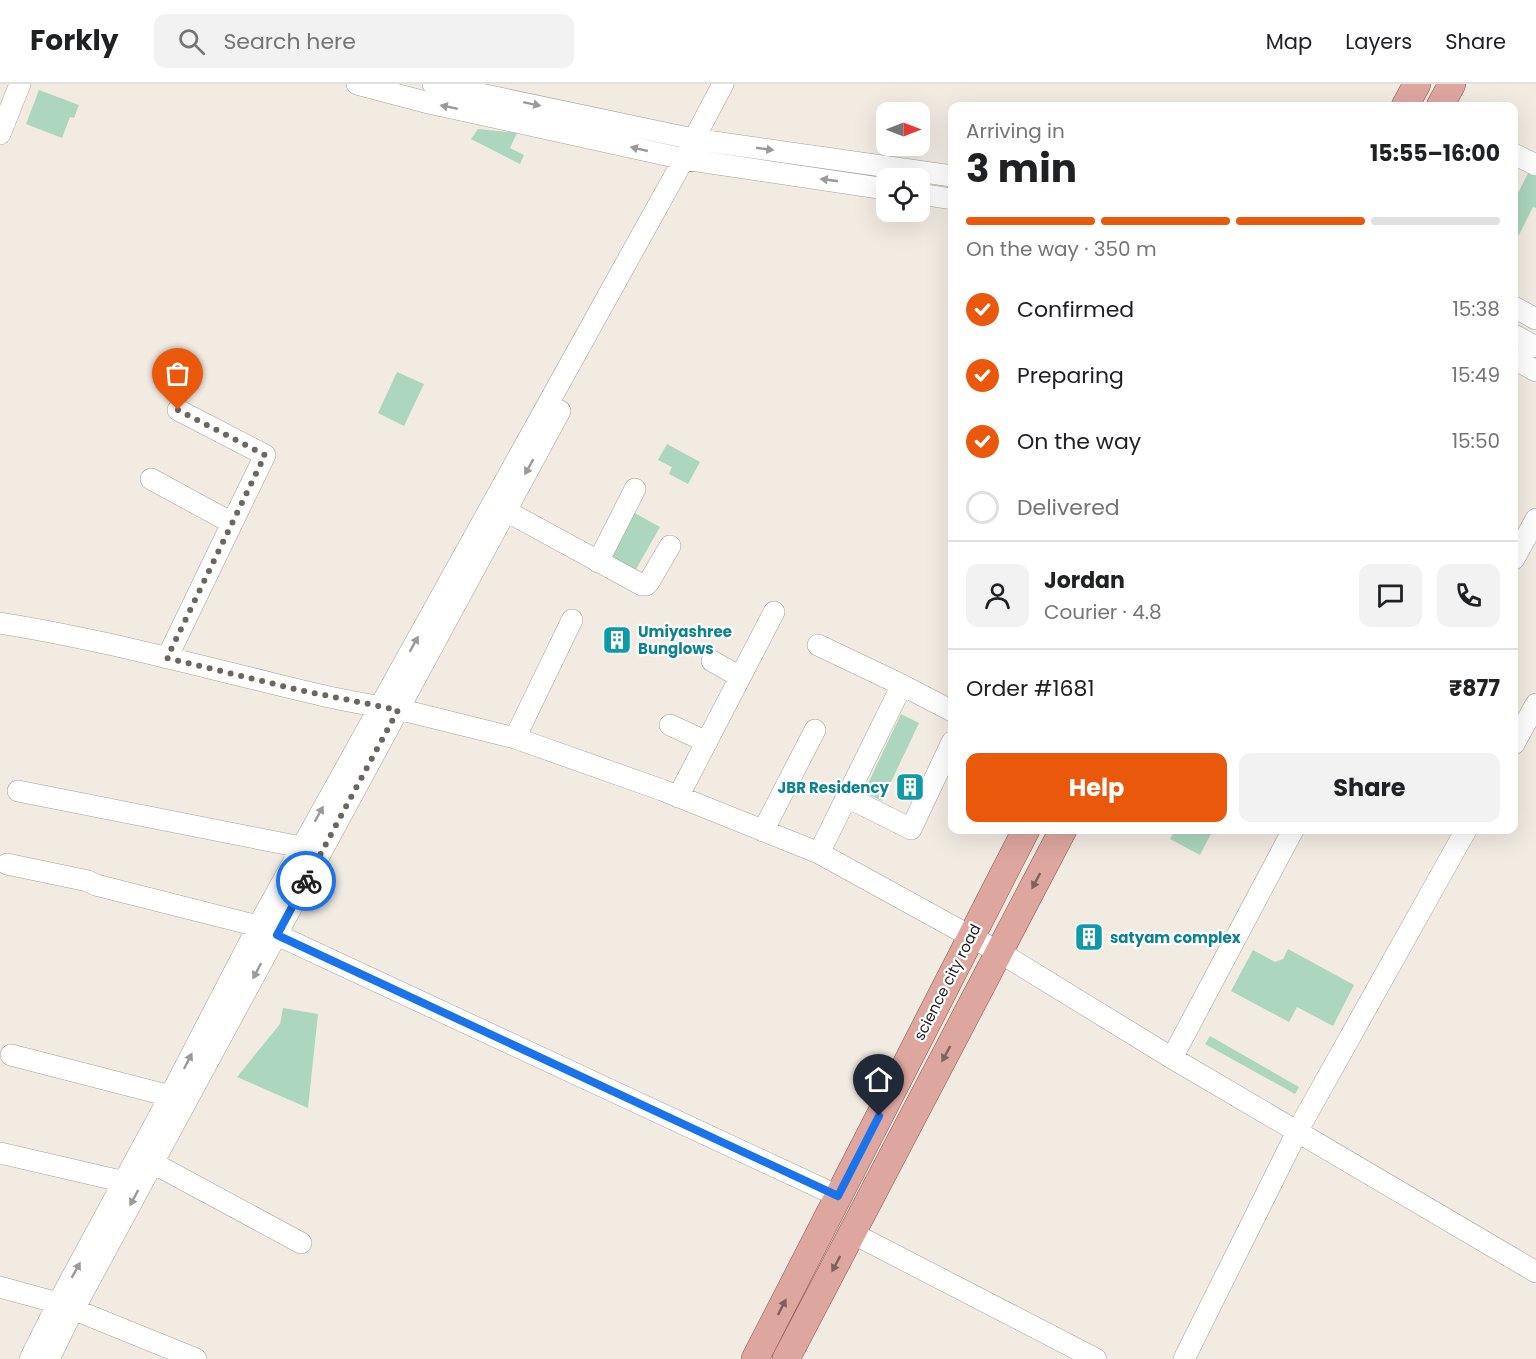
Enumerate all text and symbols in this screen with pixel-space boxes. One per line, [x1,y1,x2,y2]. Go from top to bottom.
search box [154,14,574,68]
text: Forkly [30,21,118,60]
icon: search [175,25,208,58]
text: Search here [223,26,356,57]
text: Map [1266,27,1312,56]
text: Layers [1345,27,1412,56]
text: Share [1445,27,1506,56]
one-way arrow [523,100,542,109]
one-way arrow [439,102,458,111]
north arrow [876,102,930,156]
map controls [876,102,930,222]
text: Arriving in [966,117,1065,145]
text: 15:55–16:00 [1370,138,1500,169]
text: 3 min [966,141,1077,196]
one-way arrow [630,143,649,153]
one-way arrow [756,145,775,154]
button: locate [876,168,930,222]
one-way arrow [819,176,838,185]
text: On the way · 350 m [966,235,1157,263]
icon: check [966,293,999,326]
text: Confirmed [1017,294,1134,325]
text: 15:38 [1452,295,1500,323]
pin [152,348,203,410]
icon: bag [161,357,194,390]
icon: check [966,359,999,392]
text: Preparing [1017,360,1124,391]
text: 15:49 [1452,361,1500,389]
icon: check [966,425,999,458]
text: On the way [1017,426,1141,457]
text: 15:50 [1452,427,1500,455]
one-way arrow [524,459,534,476]
text: Delivered [1017,492,1120,523]
button: person [966,564,1029,627]
button: chat [1359,564,1422,627]
button: phone [1437,564,1500,627]
text: Jordan [1044,565,1125,596]
text: Courier · 4.8 [1044,598,1162,626]
place label: Umiyashree Bunglows [638,621,732,659]
building icon: Umiyashree Bunglows [601,624,633,656]
one-way arrow [408,636,419,652]
text: Order #1681 [966,673,1095,704]
text: ₹877 [1449,673,1500,704]
button: Help [966,753,1227,822]
button: Share [1239,753,1500,822]
building icon: JBR Residency [894,771,926,803]
place label: JBR Residency [778,777,890,798]
one-way arrow [314,806,324,823]
courier [276,851,336,911]
icon: bike [290,865,323,898]
one-way arrow [1031,873,1041,890]
street label: science city road [909,920,985,1044]
building icon: satyam complex [1073,921,1105,953]
place label: satyam complex [1110,927,1241,948]
one-way arrow [252,963,262,980]
one-way arrow [941,1046,951,1063]
one-way arrow [183,1052,193,1069]
pin [853,1054,904,1116]
icon: home [862,1063,895,1096]
one-way arrow [129,1190,139,1207]
one-way arrow [831,1256,841,1273]
one-way arrow [71,1261,81,1278]
one-way arrow [776,1298,786,1316]

